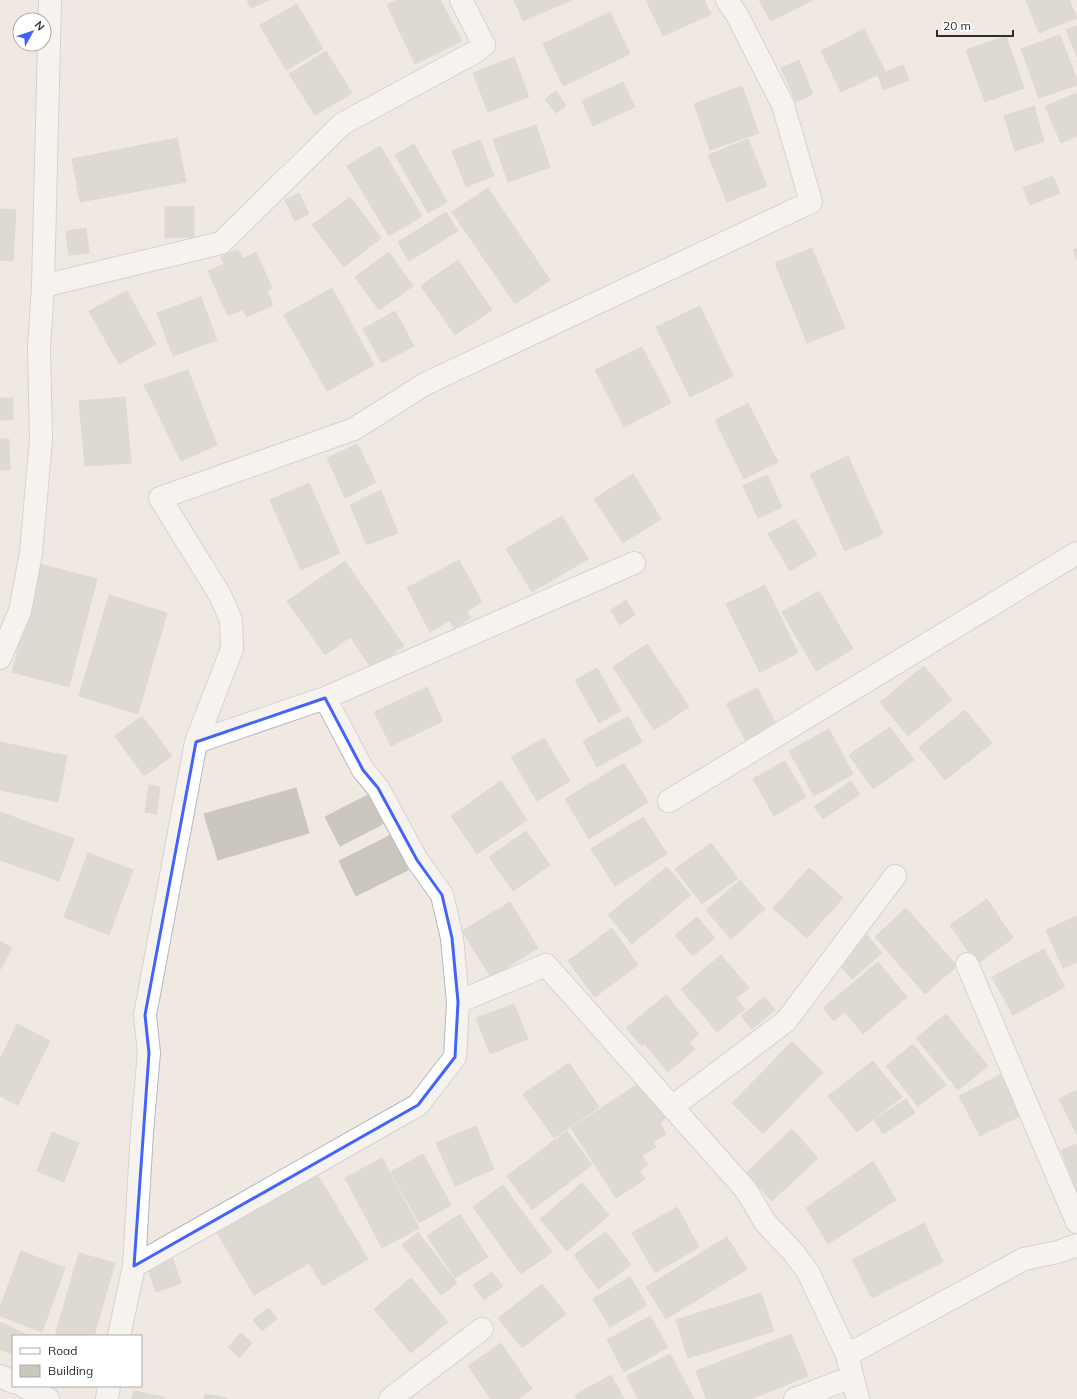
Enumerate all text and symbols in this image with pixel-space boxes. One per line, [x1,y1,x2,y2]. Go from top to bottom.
north arrow [12,12,52,52]
scale bar [937,12,1013,38]
text: N [32,18,48,33]
text: 20 m [943,18,971,33]
legend [12,1335,142,1387]
text: Road [48,1343,77,1358]
text: Building [48,1363,93,1378]

